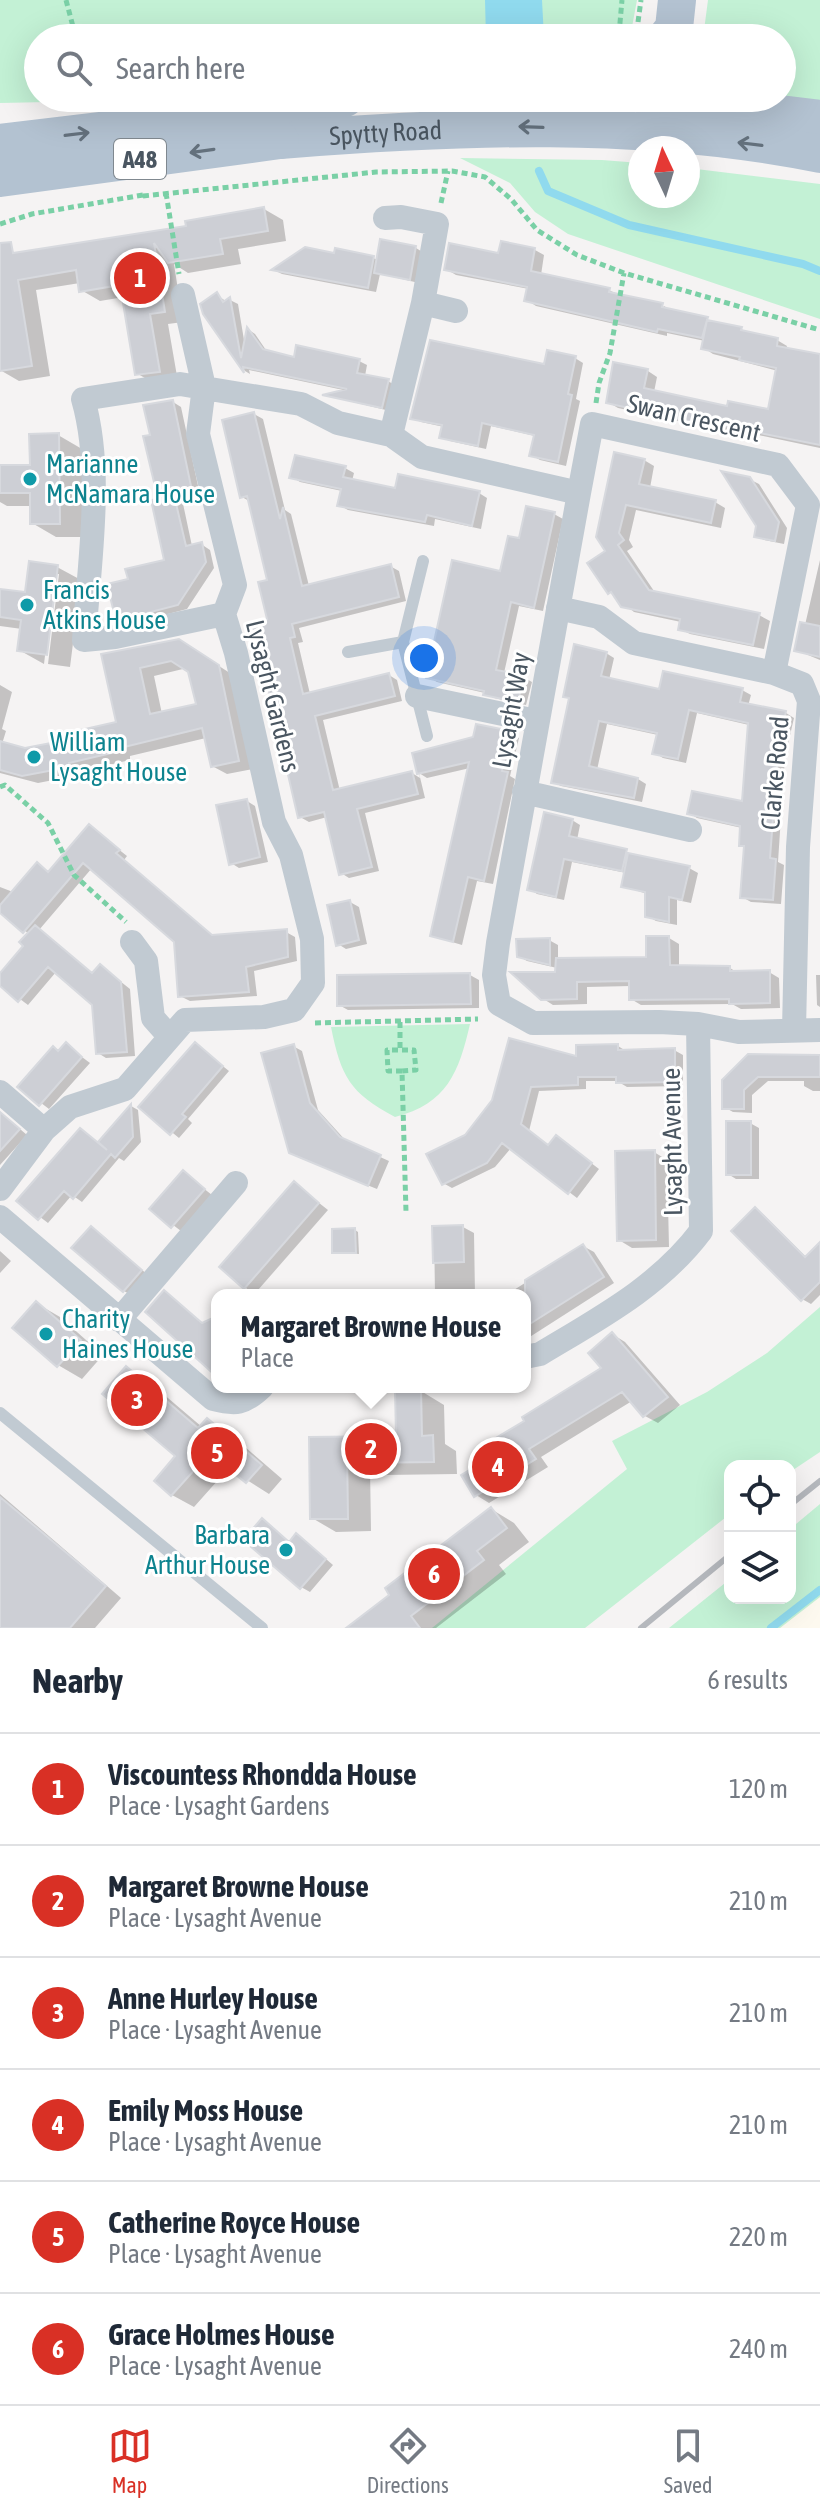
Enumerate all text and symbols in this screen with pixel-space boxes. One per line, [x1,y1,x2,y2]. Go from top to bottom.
search box [24,24,796,112]
icon: search [52,46,96,90]
text: Search here [116,51,245,85]
street label: Spytty Road [328,115,443,151]
one-way arrow [518,119,545,135]
one-way arrow [64,126,90,141]
north arrow [628,136,700,208]
one-way arrow [738,136,763,151]
road number: A48 [114,139,166,179]
one-way arrow [190,144,215,159]
pin: 1 [114,248,166,308]
street label: Swan Crescent [624,388,764,448]
place label: Marianne McNamara House [46,449,215,509]
marker: Marianne McNamara House [21,470,39,488]
place label: Francis Atkins House [43,575,166,635]
marker: Francis Atkins House [18,596,36,614]
street label: Lysaght Gardens [240,617,306,775]
your location [404,638,444,678]
street label: Lysaght Way [486,650,536,770]
street label: Clarke Road [755,715,795,831]
place label: William Lysaght House [50,727,187,787]
marker: William Lysaght House [25,748,43,766]
street label: Lysaght Avenue [656,1068,688,1216]
popup [211,1289,531,1393]
place label: Charity Haines House [62,1304,193,1364]
text: Margaret Browne House [241,1309,501,1343]
marker: Charity Haines House [37,1325,55,1343]
text: Place [241,1343,294,1373]
pin: 3 [111,1370,163,1430]
pin: 2 [345,1419,397,1479]
pin: 5 [191,1423,243,1483]
pin: 4 [472,1437,524,1497]
map controls [724,1460,796,1604]
button: locate [724,1460,796,1532]
place label: Barbara Arthur House [145,1520,270,1580]
button: layers [724,1532,796,1604]
marker: Barbara Arthur House [277,1541,295,1559]
pin: 6 [408,1544,460,1604]
text: Nearby [32,1661,123,1700]
text: 6 results [707,1665,788,1695]
text: Viscountess Rhondda House [108,1757,417,1791]
text: 1 [52,1774,64,1804]
text: 120 m [729,1774,788,1804]
text: Place · Lysaght Gardens [108,1791,329,1821]
text: Margaret Browne House [108,1869,369,1903]
text: 2 [52,1886,64,1916]
text: 210 m [729,1886,788,1916]
text: Place · Lysaght Avenue [108,1903,322,1933]
text: Anne Hurley House [108,1981,318,2015]
text: 3 [52,1998,64,2028]
text: 210 m [729,1998,788,2028]
text: Place · Lysaght Avenue [108,2015,322,2045]
text: Emily Moss House [108,2093,303,2127]
text: 4 [52,2110,64,2140]
text: 210 m [729,2110,788,2140]
text: Place · Lysaght Avenue [108,2127,322,2157]
text: Catherine Royce House [108,2205,360,2239]
text: 5 [52,2222,64,2252]
text: 220 m [729,2222,788,2252]
text: Place · Lysaght Avenue [108,2239,322,2269]
text: Grace Holmes House [108,2317,335,2351]
text: 6 [52,2334,64,2364]
text: 240 m [729,2334,788,2364]
text: Place · Lysaght Avenue [108,2351,322,2381]
tab: Map [108,2424,152,2498]
tab: Directions [367,2424,449,2498]
tab: Saved [664,2424,712,2498]

